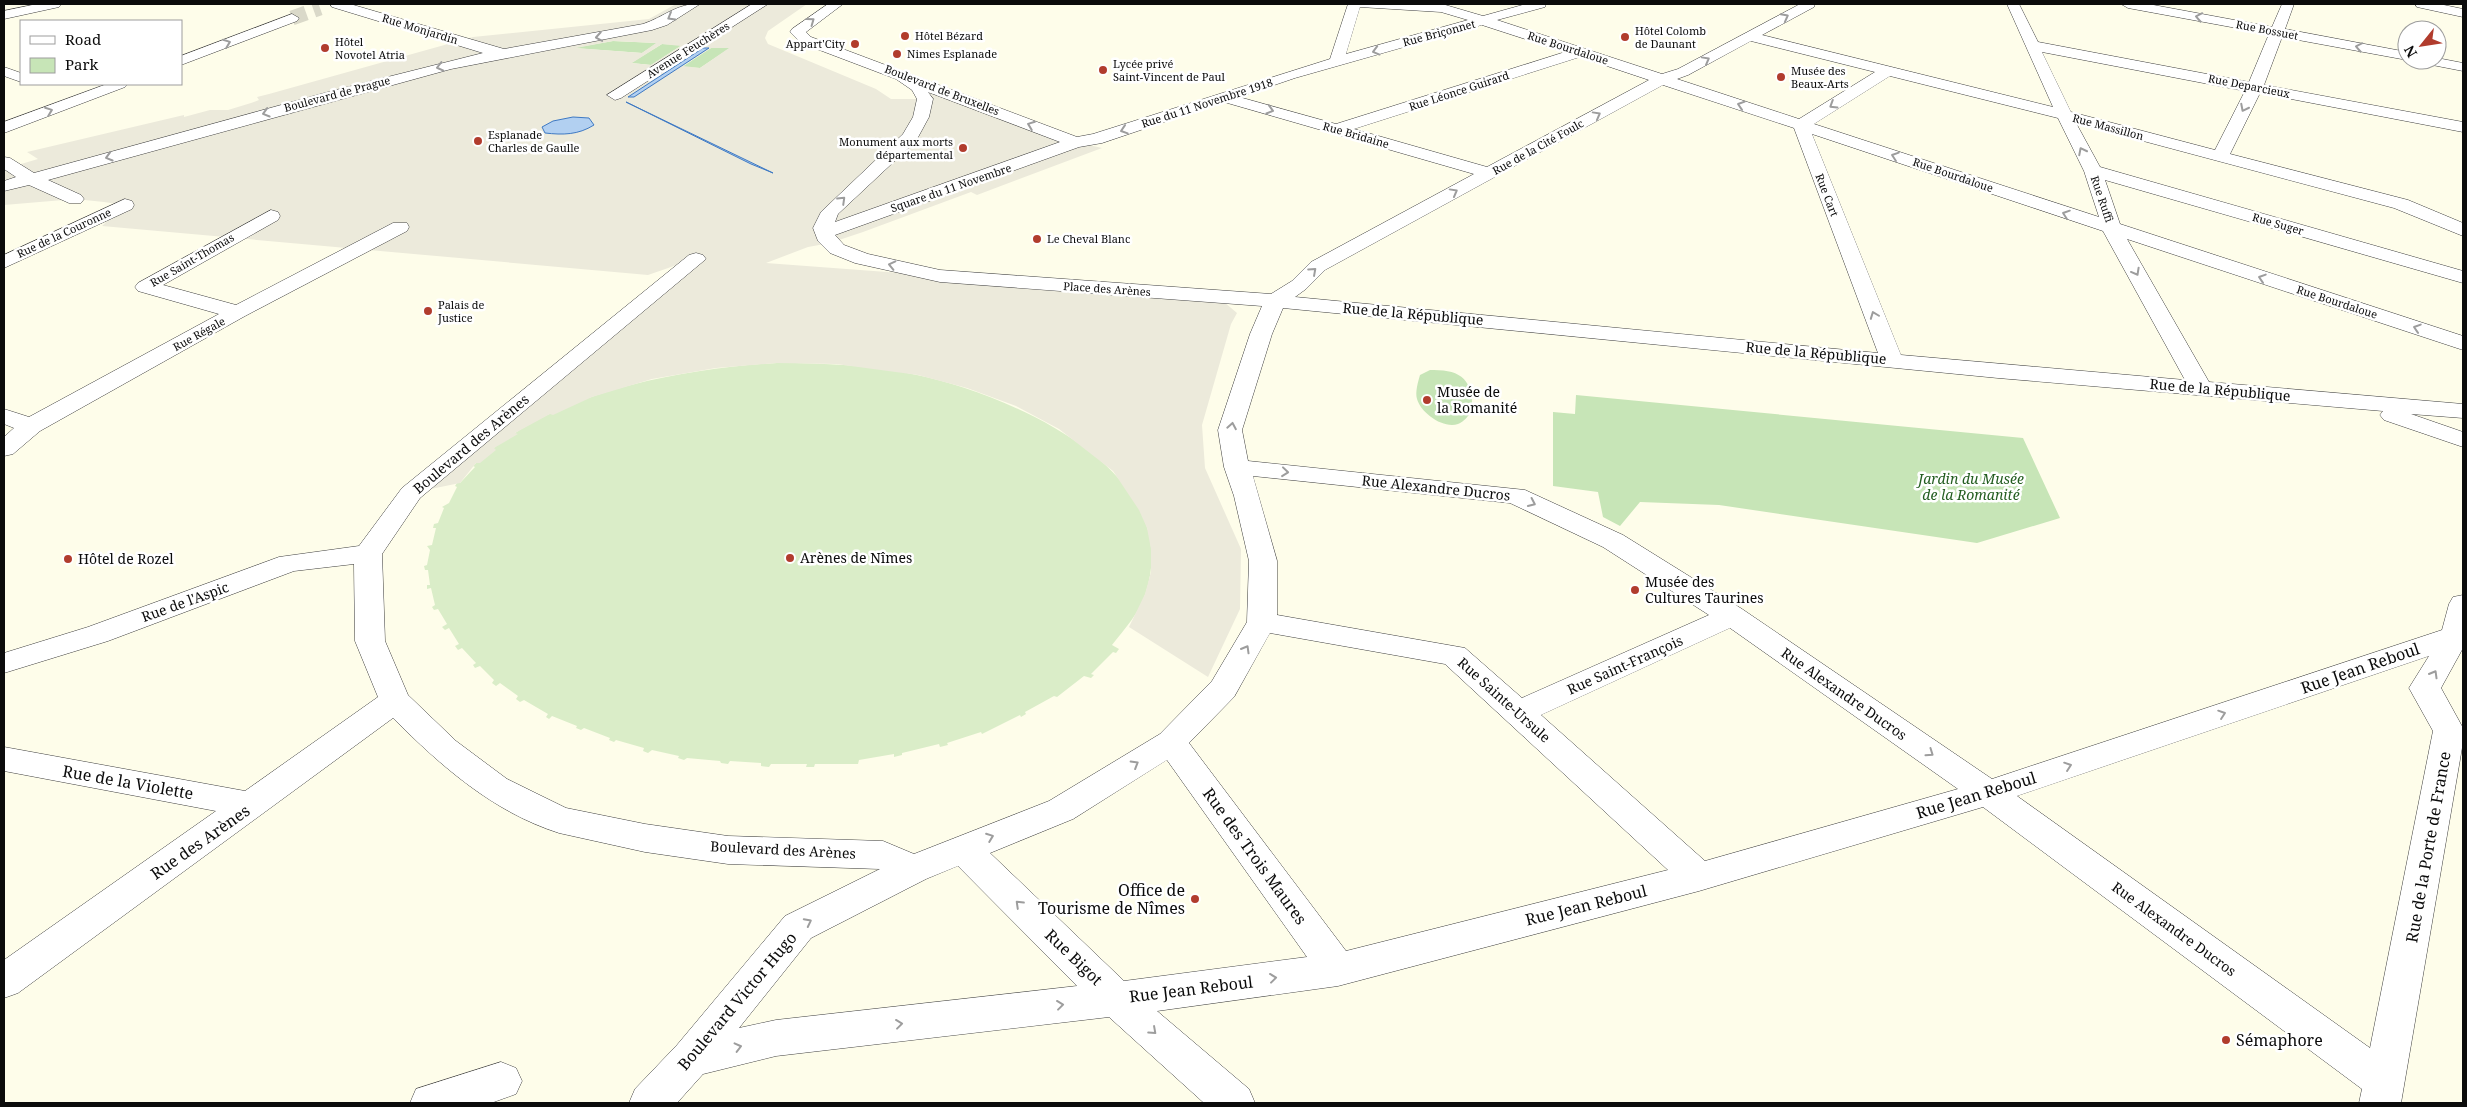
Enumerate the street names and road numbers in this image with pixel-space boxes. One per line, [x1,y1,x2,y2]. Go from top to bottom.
street label: Rue Monjardin [380,10,460,47]
street label: Rue Briçonnet [1401,16,1477,49]
street label: Rue Bossuet [2235,16,2300,43]
street label: Avenue Feuchères [643,18,732,81]
street label: Rue Bourdaloue [1526,27,1611,68]
street label: Boulevard de Bruxelles [883,61,1002,118]
street label: Rue Léonce Guirard [1407,67,1511,114]
street label: Rue Deparcieux [2207,70,2292,101]
street label: Boulevard de Prague [282,72,392,115]
street label: Rue du 11 Novembre 1918 [1139,74,1274,131]
street label: Rue Massillon [2071,110,2145,143]
street label: Rue de la Cité Foulc [1490,115,1586,178]
street label: Rue Bridaine [1321,118,1391,151]
street label: Rue Bourdaloue [1911,154,1996,195]
street label: Square du 11 Novembre [888,160,1013,215]
street label: Rue Cart [1812,171,1843,219]
street label: Rue Ruffi [2088,174,2117,224]
street label: Rue de la Couronne [14,204,114,261]
street label: Rue Suger [2251,209,2306,238]
street label: Rue Saint-Thomas [147,229,237,290]
street label: Place des Arènes [1063,278,1151,299]
street label: Rue Bourdaloue [2295,281,2380,322]
street label: Rue de la République [1342,298,1484,329]
street label: Rue Régale [170,313,228,354]
street label: Rue de la République [1745,337,1887,368]
street label: Rue de la République [2149,374,2291,405]
street label: Boulevard des Arènes [409,390,533,498]
street label: Rue Alexandre Ducros [1361,470,1511,505]
street label: Rue de l'Aspic [139,577,231,626]
street label: Rue Saint-François [1564,630,1686,699]
street label: Rue Jean Reboul [2298,637,2422,699]
street label: Rue Alexandre Ducros [1778,643,1911,744]
street label: Rue Sainte-Ursule [1454,653,1555,746]
street label: Rue de la Porte de France [2400,750,2456,944]
street label: Rue de la Violette [61,760,195,804]
street label: Rue Jean Reboul [1913,766,2039,824]
street label: Rue des Trois Maures [1198,783,1312,929]
street label: Rue des Arènes [146,800,254,884]
street label: Boulevard des Arènes [710,836,856,863]
street label: Rue Alexandre Ducros [2108,877,2240,980]
street label: Rue Jean Reboul [1523,879,1649,931]
street label: Rue Bigot [1040,924,1108,990]
street label: Boulevard Victor Hugo [673,927,801,1075]
street label: Rue Jean Reboul [1128,970,1254,1007]

